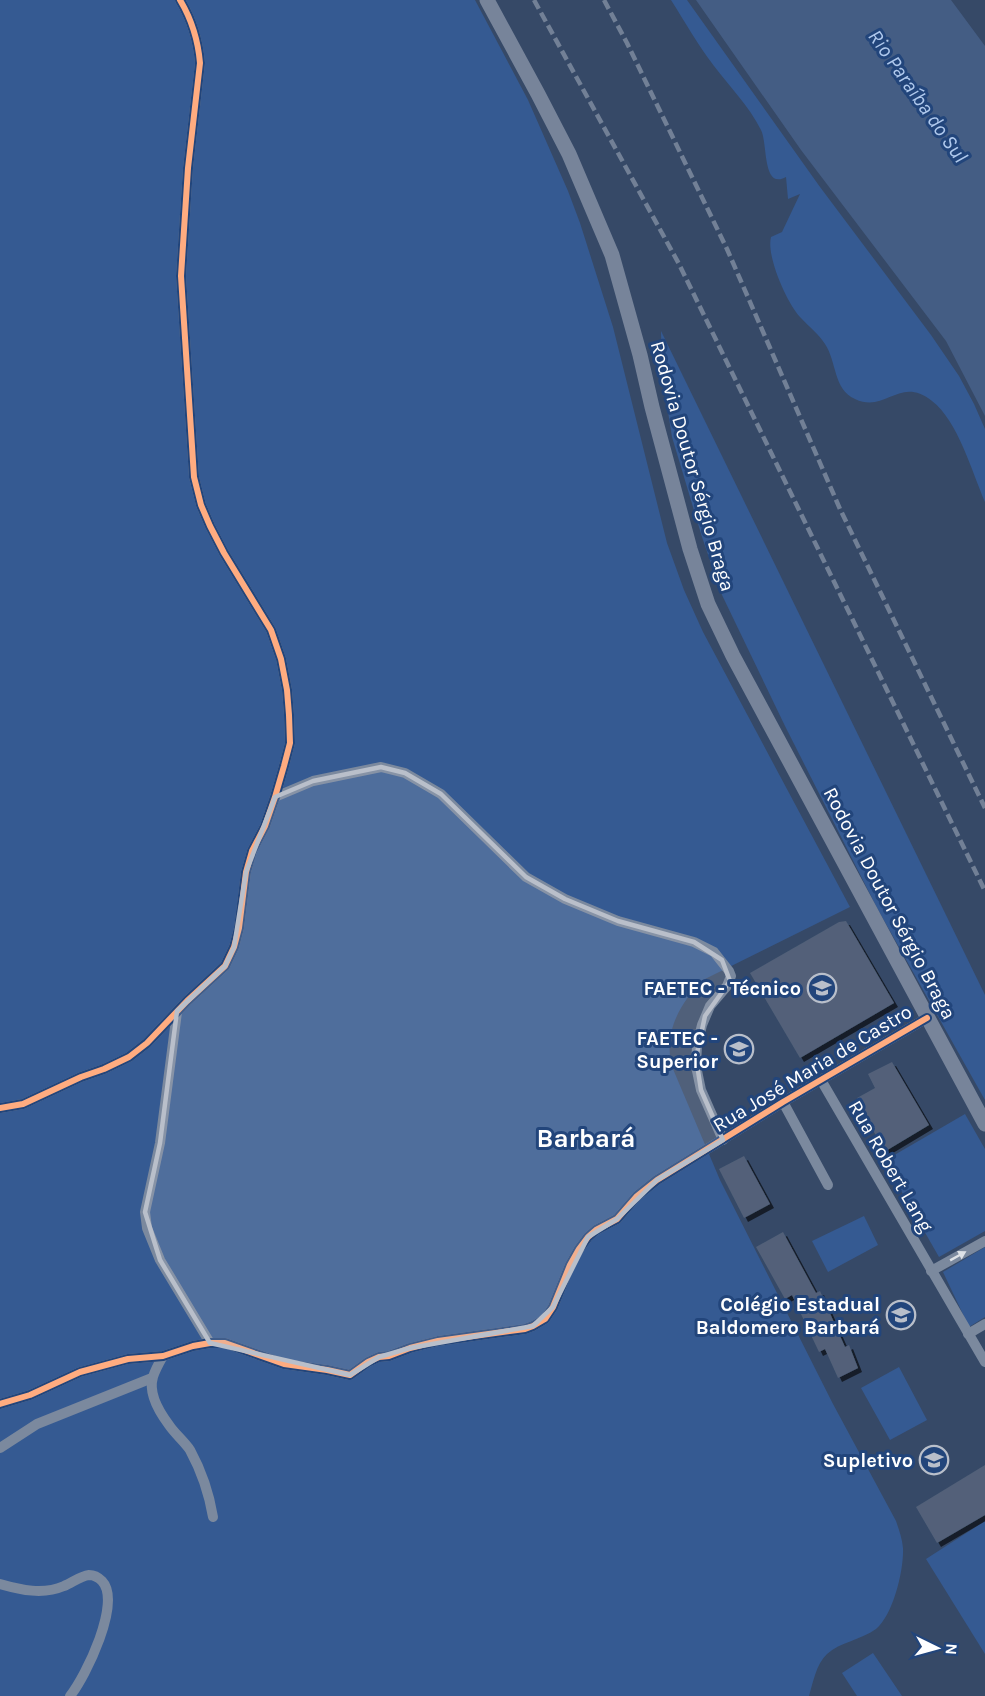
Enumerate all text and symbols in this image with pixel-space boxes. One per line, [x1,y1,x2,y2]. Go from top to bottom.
water label: Rio Paraíba do Sul [863,25,973,167]
street label: Rodovia Doutor Sérgio Braga [646,338,739,594]
street label: Rodovia Doutor Sérgio Braga [818,783,961,1023]
school or university icon: FAETEC - Técnico [806,972,838,1004]
place label: FAETEC - Técnico [643,977,801,1000]
street label: Rua José Maria de Castro [709,1000,916,1137]
place label: FAETEC - Superior [636,1027,718,1073]
school or university icon: FAETEC - Superior [723,1033,755,1065]
street label: Rua Robert Lang [843,1096,938,1236]
district label: Barbará [537,1123,635,1154]
one-way arrow [950,1251,967,1261]
place label: Colégio Estadual Baldomero Barbará [696,1293,880,1339]
school or university icon: Colégio Estadual Baldomero Barbará [885,1299,917,1331]
school or university icon: Supletivo [918,1444,950,1476]
place label: Supletivo [823,1449,913,1472]
north arrow [907,1618,967,1678]
text: N [941,1643,961,1656]

